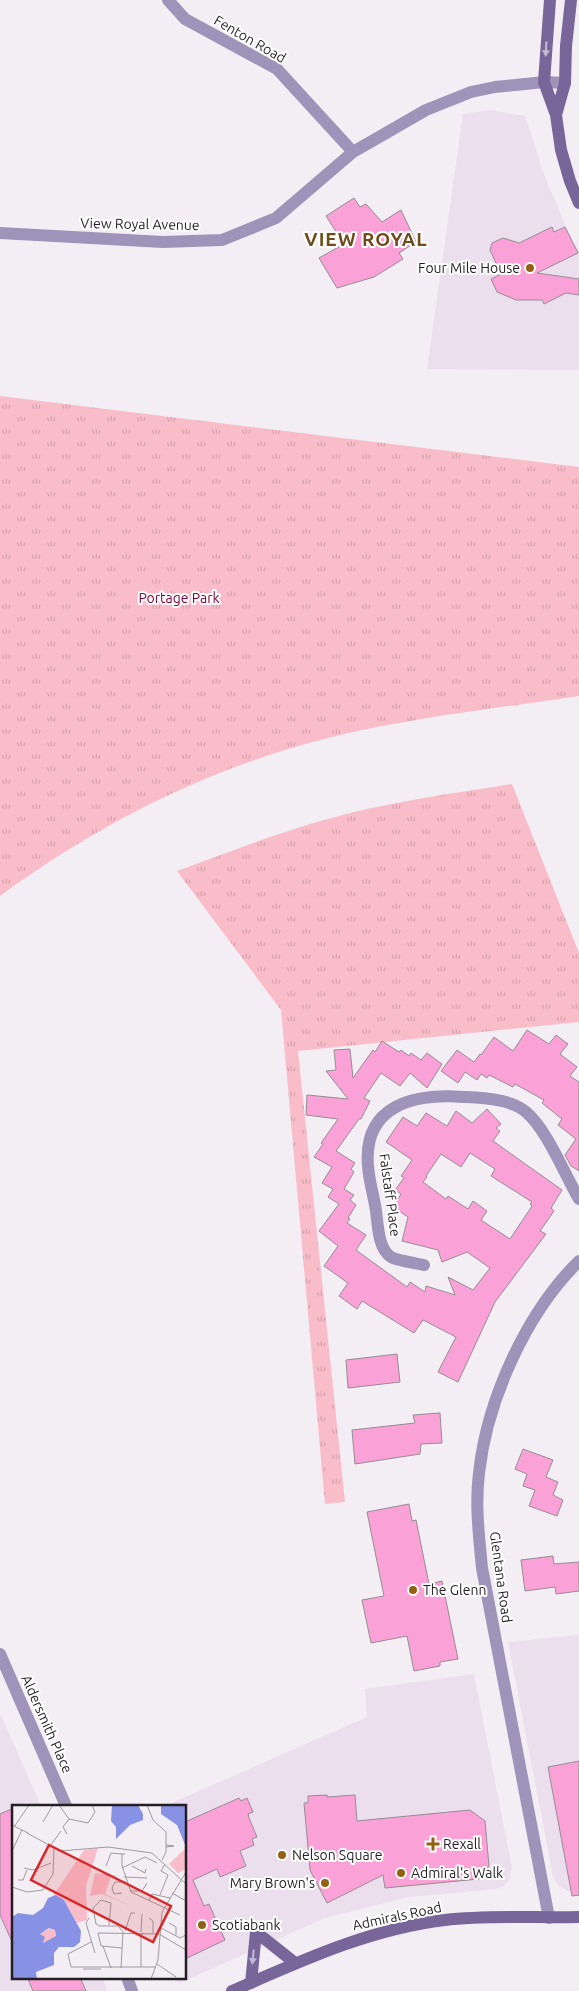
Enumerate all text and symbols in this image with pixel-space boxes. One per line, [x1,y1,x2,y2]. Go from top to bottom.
street label: Fenton Road [211,12,289,66]
one-way arrow [541,41,549,57]
street label: View Royal Avenue [80,215,200,233]
district label: VIEW ROYAL [304,228,428,250]
place label: Four Mile House [418,260,520,276]
marker: Four Mile House [524,262,536,274]
park label: Portage Park [138,590,220,606]
street label: Falstaff Place [376,1152,404,1238]
street label: Glentana Road [487,1530,515,1624]
place label: The Glenn [423,1582,486,1598]
marker: The Glenn [407,1584,419,1596]
street label: Aldersmith Place [18,1672,76,1776]
inset map [12,1805,186,1978]
place label: Rexall [443,1836,481,1852]
marker: Rexall [427,1838,439,1850]
place label: Nelson Square [292,1847,383,1863]
marker: Nelson Square [276,1849,288,1861]
place label: Admiral's Walk [411,1865,503,1881]
marker: Admiral's Walk [395,1867,407,1879]
place label: Mary Brown's [230,1875,315,1891]
marker: Mary Brown's [319,1877,331,1889]
street label: Admirals Road [351,1899,443,1933]
place label: Scotiabank [212,1917,281,1933]
marker: Scotiabank [196,1919,208,1931]
one-way arrow [249,1950,257,1966]

